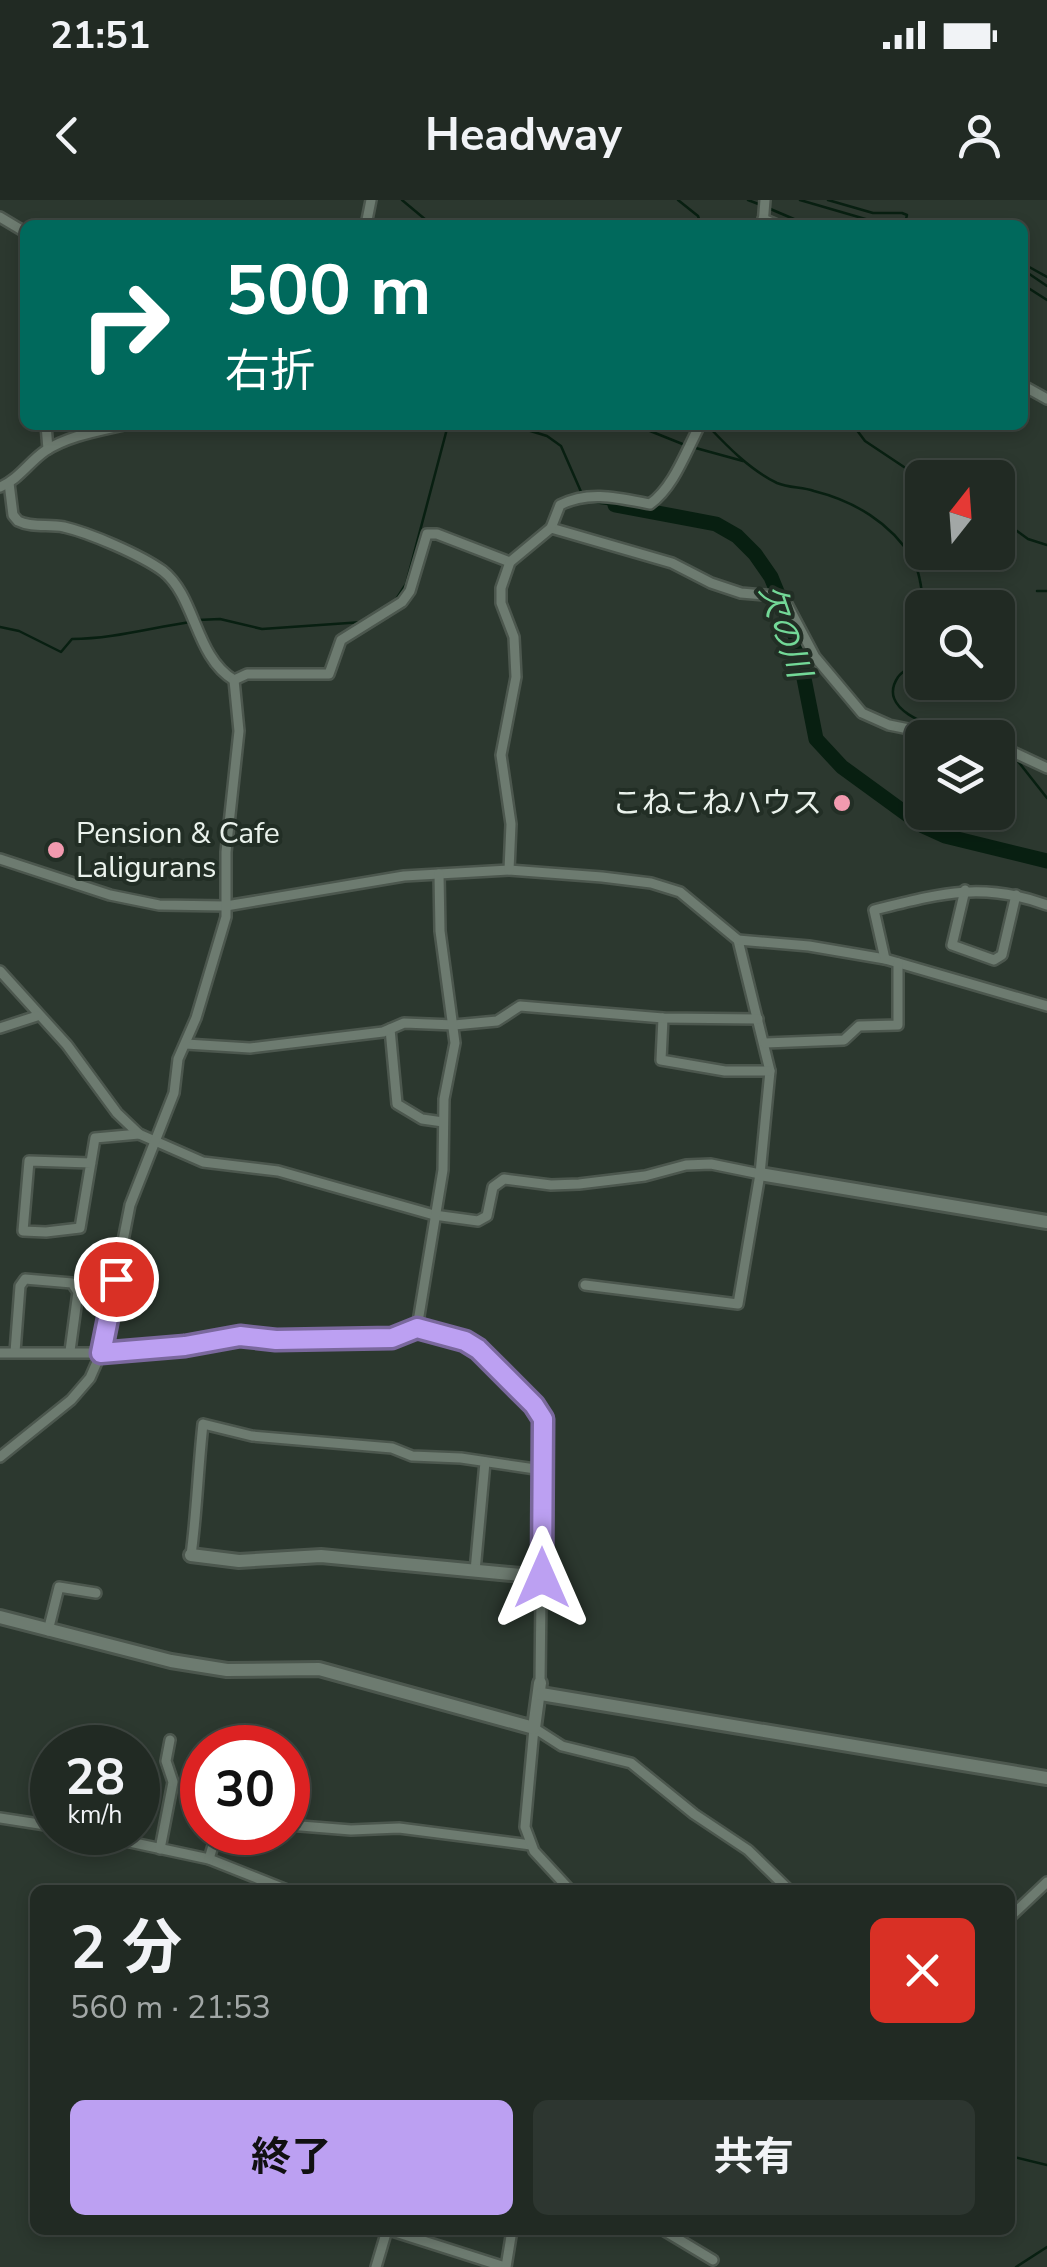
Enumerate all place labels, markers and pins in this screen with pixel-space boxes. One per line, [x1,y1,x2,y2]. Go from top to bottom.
place label: こねこねハウス [612,783,822,824]
marker: こねこねハウス [831,792,853,814]
place label: Pension & Cafe Laligurans [76,813,280,888]
marker: Pension & Cafe Laligurans [45,839,67,861]
pin [74,1237,159,1322]

